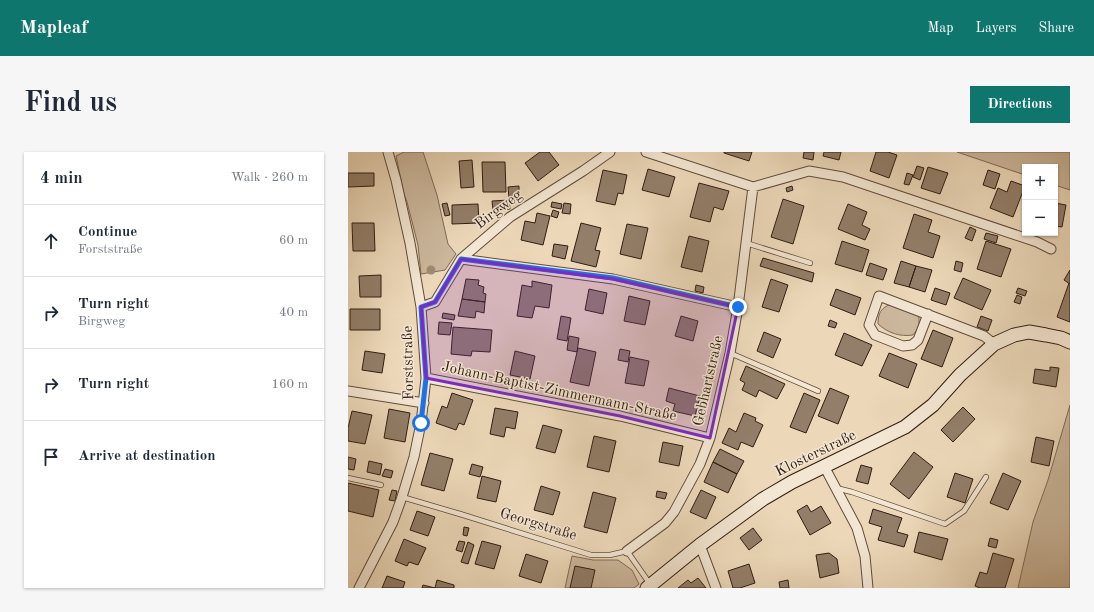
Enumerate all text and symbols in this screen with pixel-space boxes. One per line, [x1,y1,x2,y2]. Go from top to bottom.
text: Mapleaf [20,19,88,38]
text: Map [928,21,954,35]
text: Layers [976,21,1017,35]
text: Share [1039,21,1074,35]
button: Directions [970,86,1070,123]
text: Find us [24,90,117,118]
map controls [1022,164,1058,236]
button: + [1022,164,1058,200]
text: 4 min [40,170,83,187]
text: Walk · 260 m [231,171,308,184]
street label: Birgweg [473,188,525,232]
button: − [1022,200,1058,236]
text: Continue [78,225,137,240]
icon: ahead [40,230,62,252]
text: 60 m [279,234,308,247]
text: Forststraße [78,243,143,256]
text: Turn right [78,297,149,312]
route end [729,298,747,316]
icon: right [40,302,62,324]
text: 40 m [279,306,308,319]
text: Birgweg [78,315,125,328]
street label: Forststraße [401,326,417,400]
street label: Gebhartstraße [691,334,727,428]
street label: Johann-Baptist-Zimmermann-Straße [440,360,678,424]
icon: right [40,374,62,396]
text: Turn right [78,377,149,392]
text: 160 m [271,378,308,391]
route start [412,414,430,432]
street label: Klosterstraße [773,428,859,480]
icon: arrive [40,446,62,468]
text: Arrive at destination [78,449,216,464]
street label: Georgstraße [498,506,578,544]

